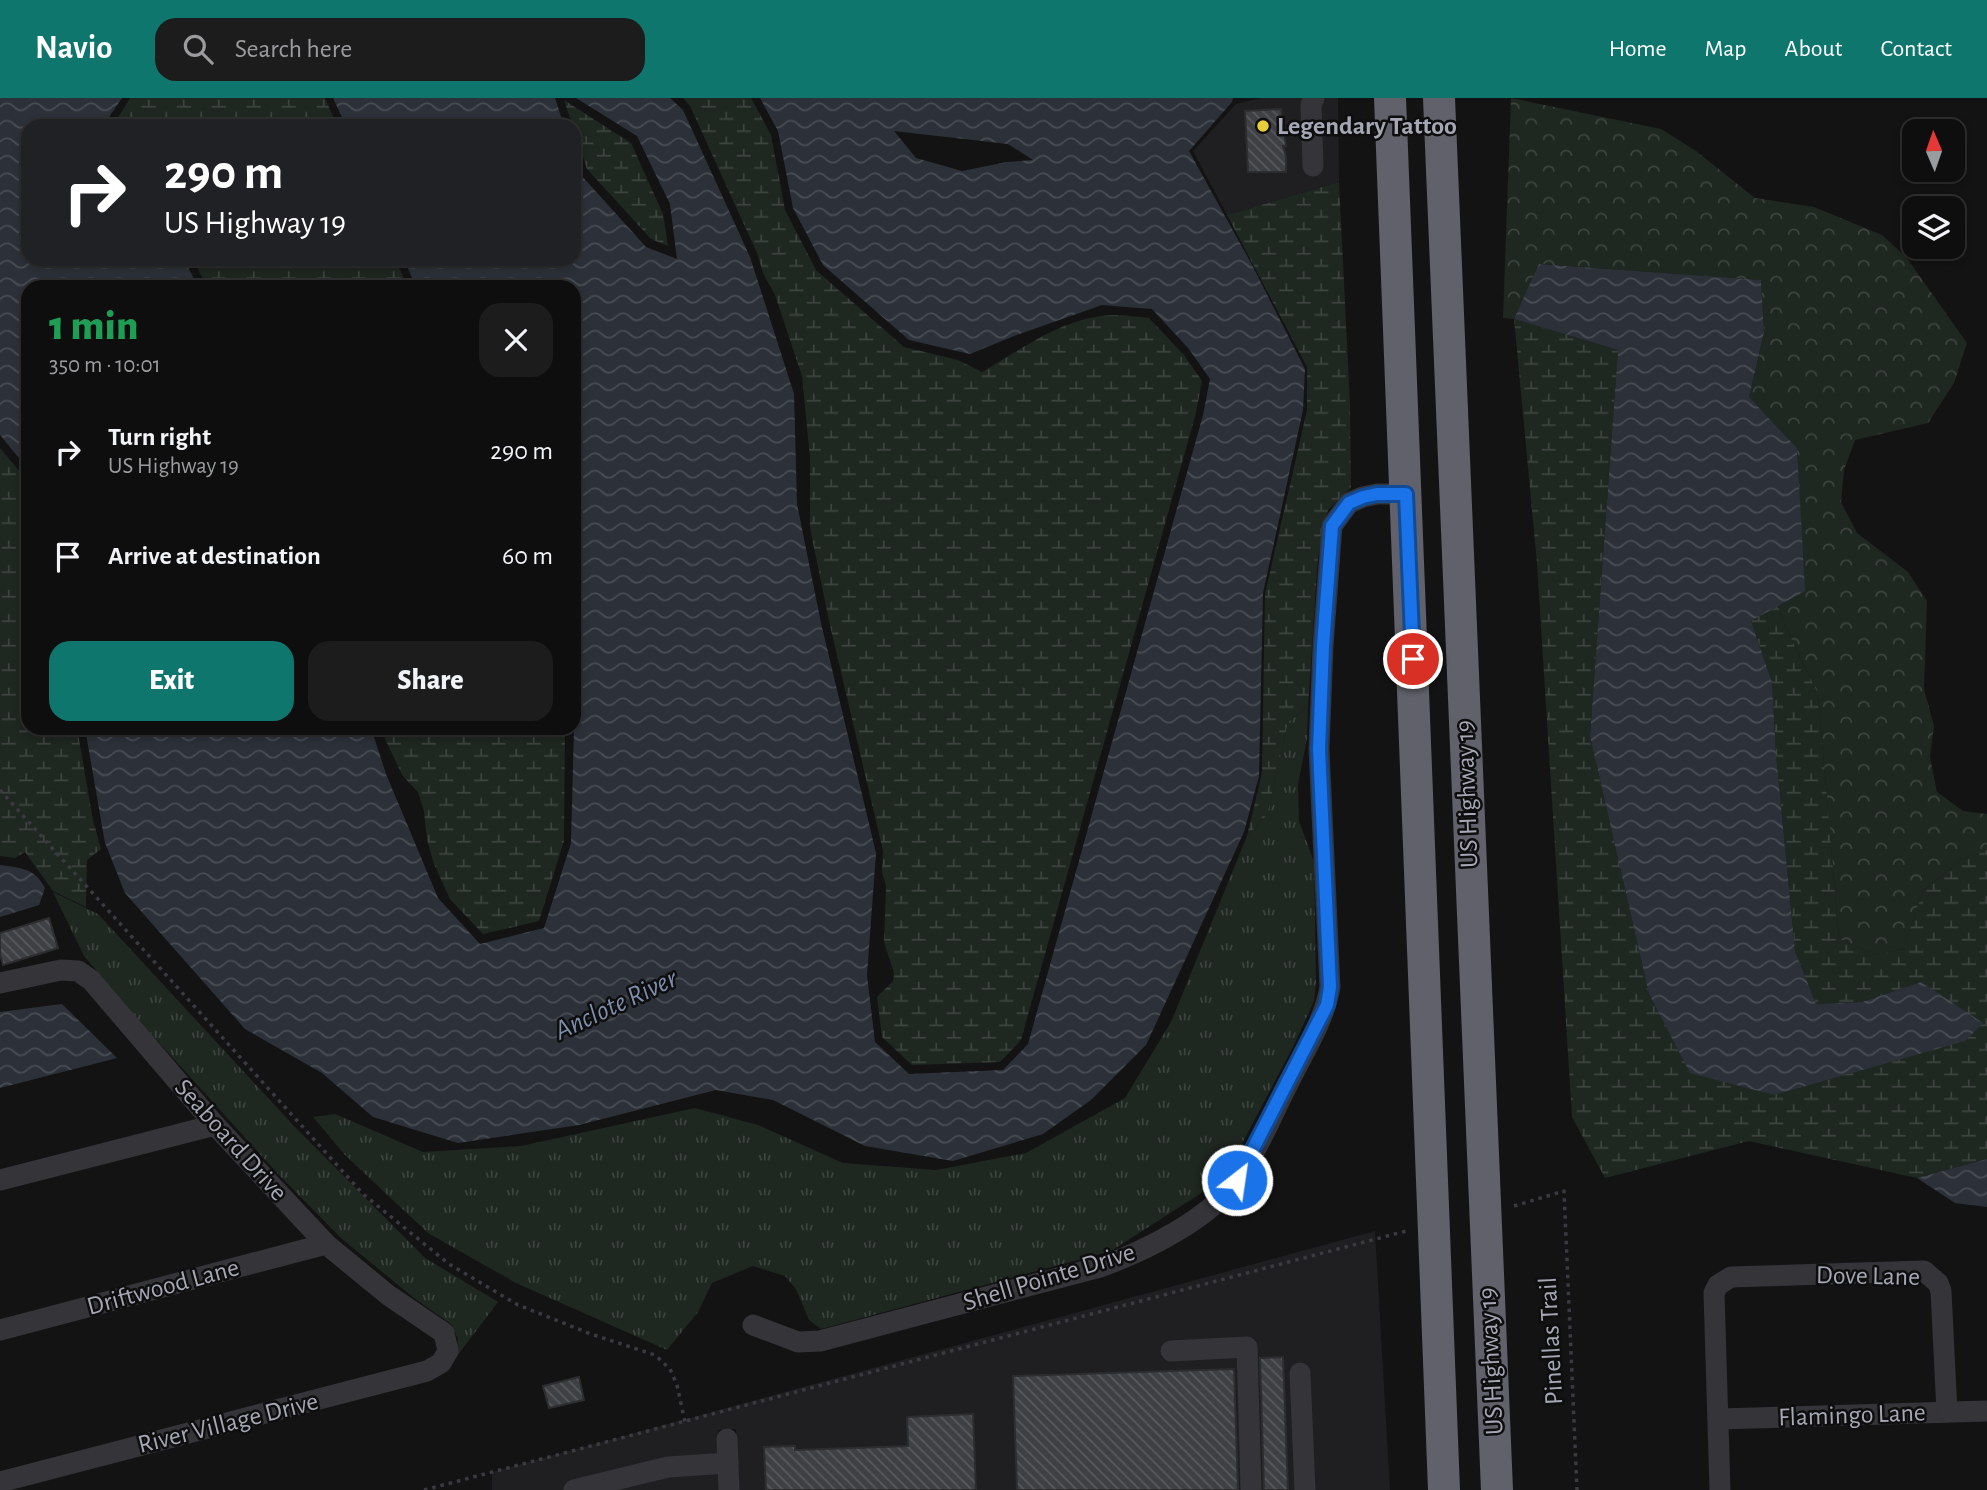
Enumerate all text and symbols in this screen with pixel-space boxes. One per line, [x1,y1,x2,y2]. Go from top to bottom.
search box [155,18,645,81]
icon: search [179,30,217,68]
text: Navio [35,32,113,65]
text: Search here [235,36,352,62]
text: Home [1609,37,1667,61]
text: Map [1705,37,1747,61]
text: About [1785,37,1842,61]
text: Contact [1880,37,1952,61]
place label: Legendary Tattoo [1277,113,1457,139]
marker: Legendary Tattoo [1255,118,1271,134]
north arrow [1902,119,1965,182]
map controls [1902,119,1965,259]
icon: right [49,147,140,238]
text: 290 m [164,149,283,198]
button: layers [1902,196,1965,259]
text: US Highway 19 [164,207,346,239]
button: close [479,303,553,377]
text: 1 min [49,305,138,347]
text: 350 m · 10:01 [49,354,161,377]
text: Turn right [108,424,211,450]
icon: right [49,433,87,471]
text: 290 m [490,438,553,464]
text: US Highway 19 [108,455,239,478]
icon: arrive [49,538,87,576]
text: Arrive at destination [108,543,321,569]
text: 60 m [502,543,553,569]
pin [1383,629,1443,689]
icon: arrive [1394,640,1432,678]
button: Exit [49,641,294,721]
button: Share [308,641,553,721]
street label: US Highway 19 [1451,720,1483,868]
water label: Anclote River [550,964,682,1046]
street label: Seaboard Drive [170,1074,292,1206]
position arrow [1200,1143,1274,1217]
street label: Shell Pointe Drive [960,1239,1138,1315]
street label: Driftwood Lane [84,1254,242,1320]
street label: Dove Lane [1816,1262,1920,1290]
street label: Pinellas Trail [1535,1276,1567,1406]
street label: US Highway 19 [1474,1286,1508,1436]
street label: River Village Drive [135,1388,321,1458]
street label: Flamingo Lane [1778,1399,1926,1431]

